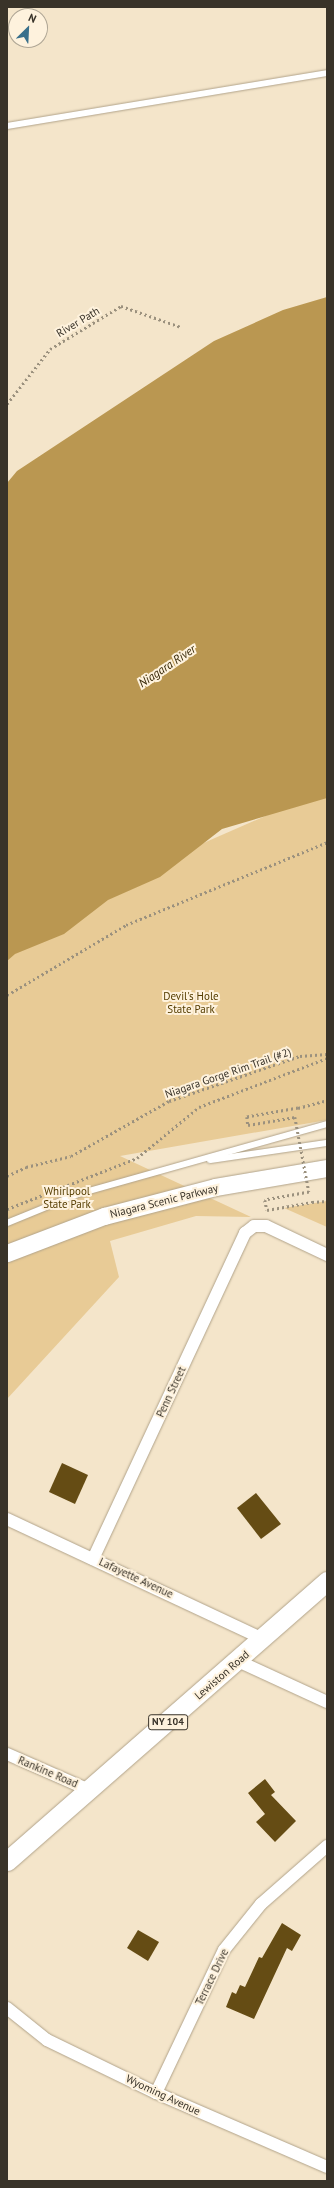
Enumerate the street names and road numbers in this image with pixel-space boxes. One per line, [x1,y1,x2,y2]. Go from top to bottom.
street label: River Path [54,304,102,340]
street label: Niagara Gorge Rim Trail (#2) [163,1045,293,1101]
street label: Niagara Scenic Parkway [108,1181,220,1221]
street label: Penn Street [154,1365,188,1419]
street label: Lafayette Avenue [97,1555,175,1601]
street label: Lewiston Road [192,1648,252,1702]
road number: NY 104 [147,1714,189,1730]
street label: Rankine Road [16,1753,80,1791]
street label: Terrace Drive [193,1947,231,2007]
street label: Wyoming Avenue [124,2072,202,2118]

